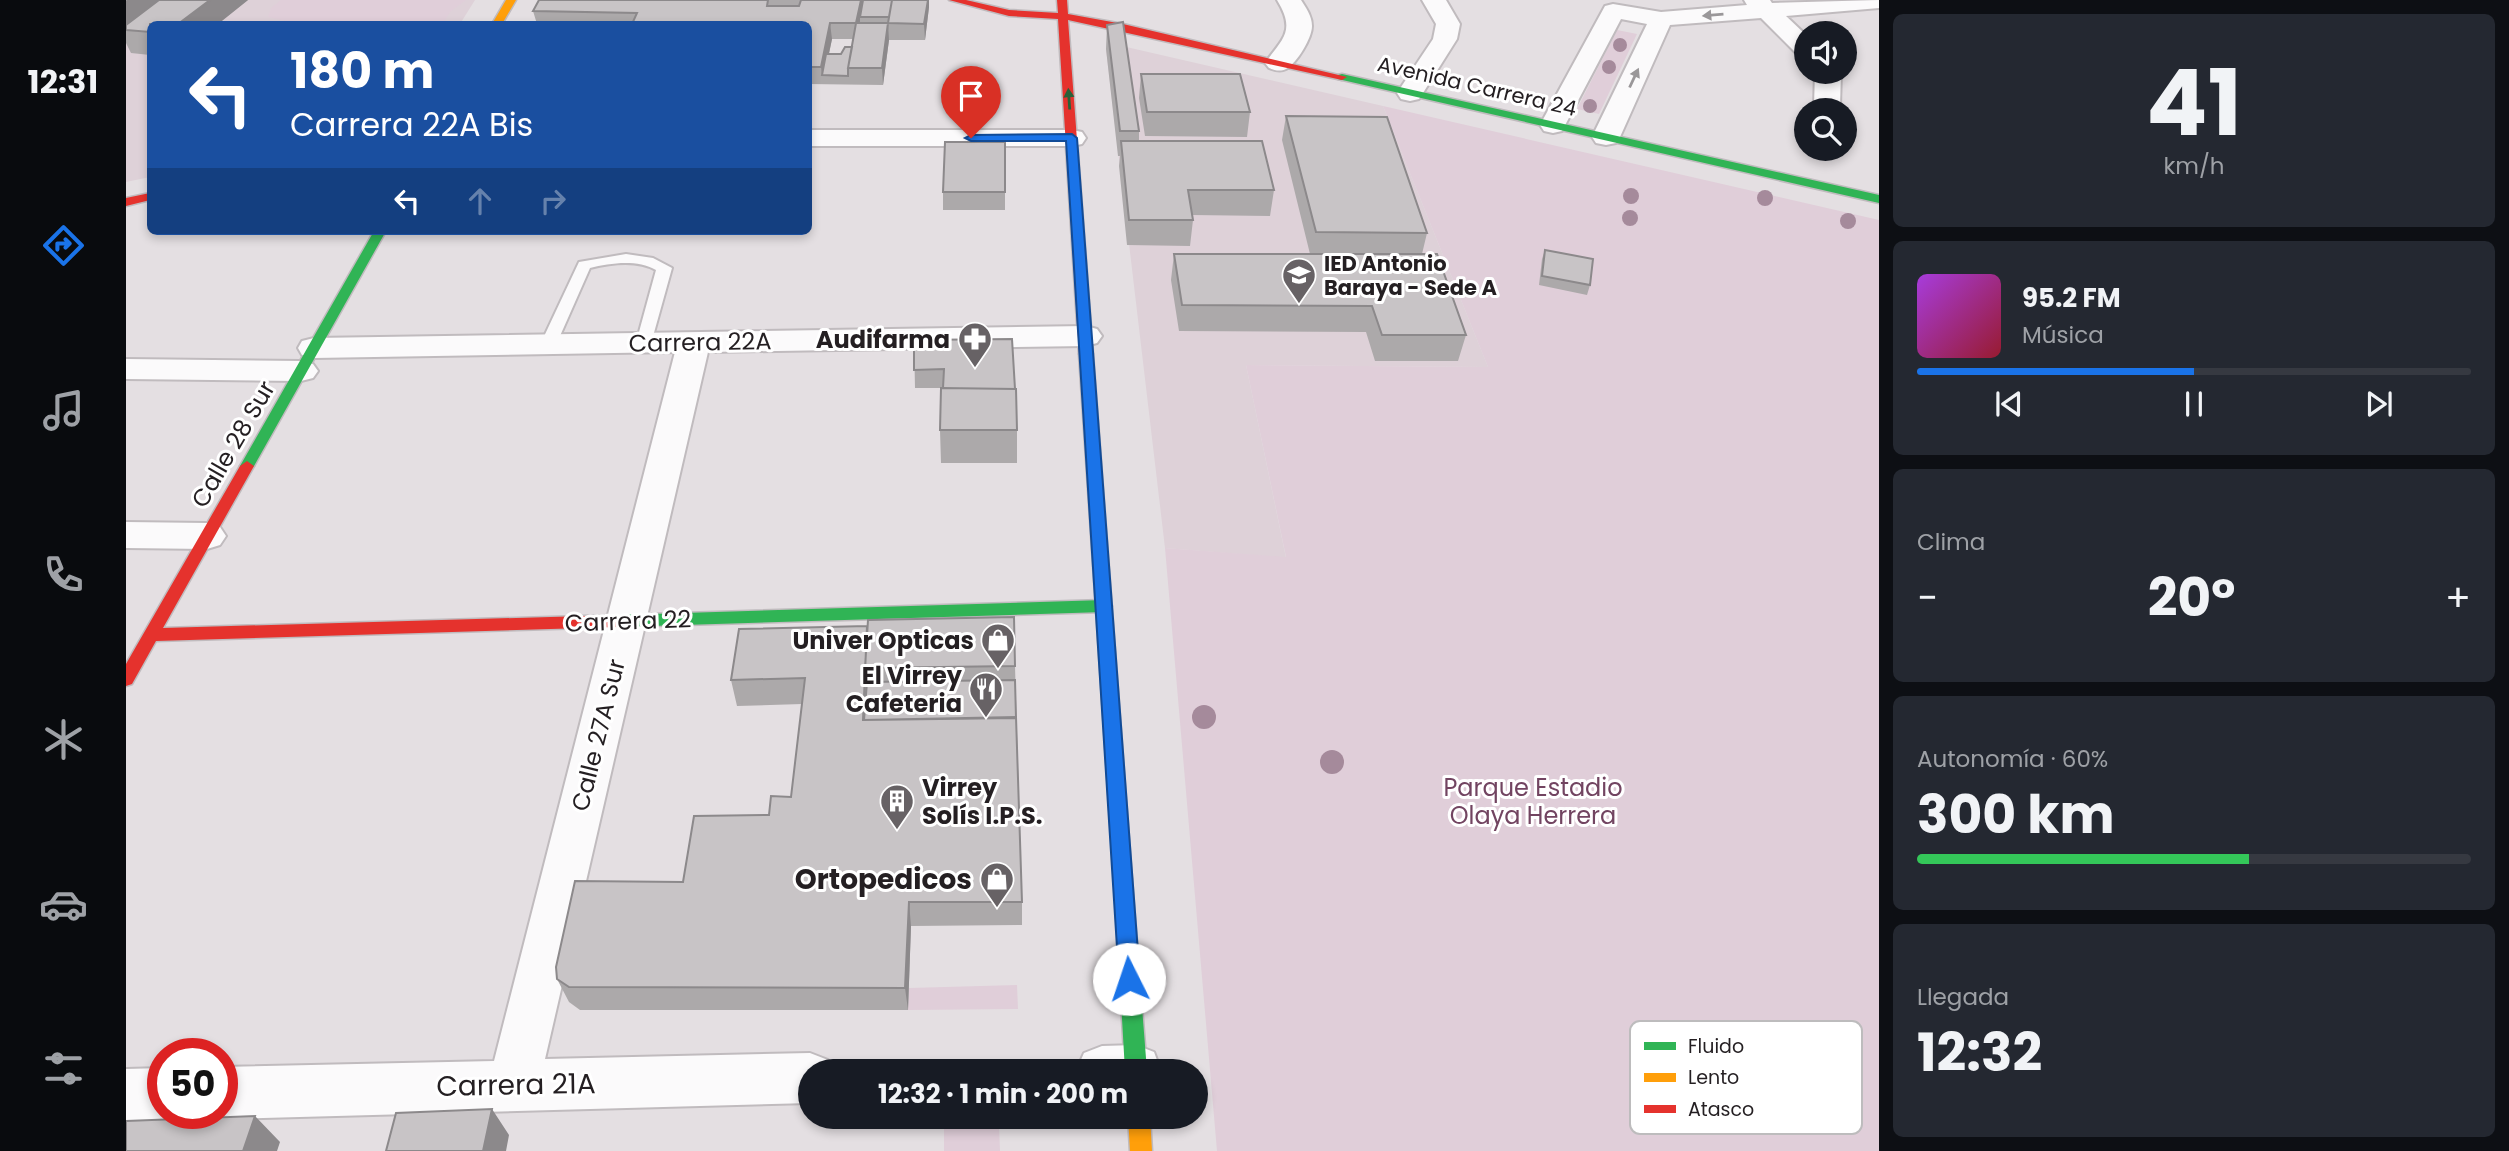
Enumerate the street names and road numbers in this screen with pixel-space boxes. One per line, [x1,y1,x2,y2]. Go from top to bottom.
street label: Avenida Carrera 24 [1375,49,1579,123]
street label: Carrera 22A [628,324,772,360]
street label: Calle 28 Sur [183,374,283,514]
street label: Carrera 22 [564,602,692,640]
street label: Calle 27A Sur [563,655,633,815]
street label: Carrera 21A [436,1064,596,1106]

